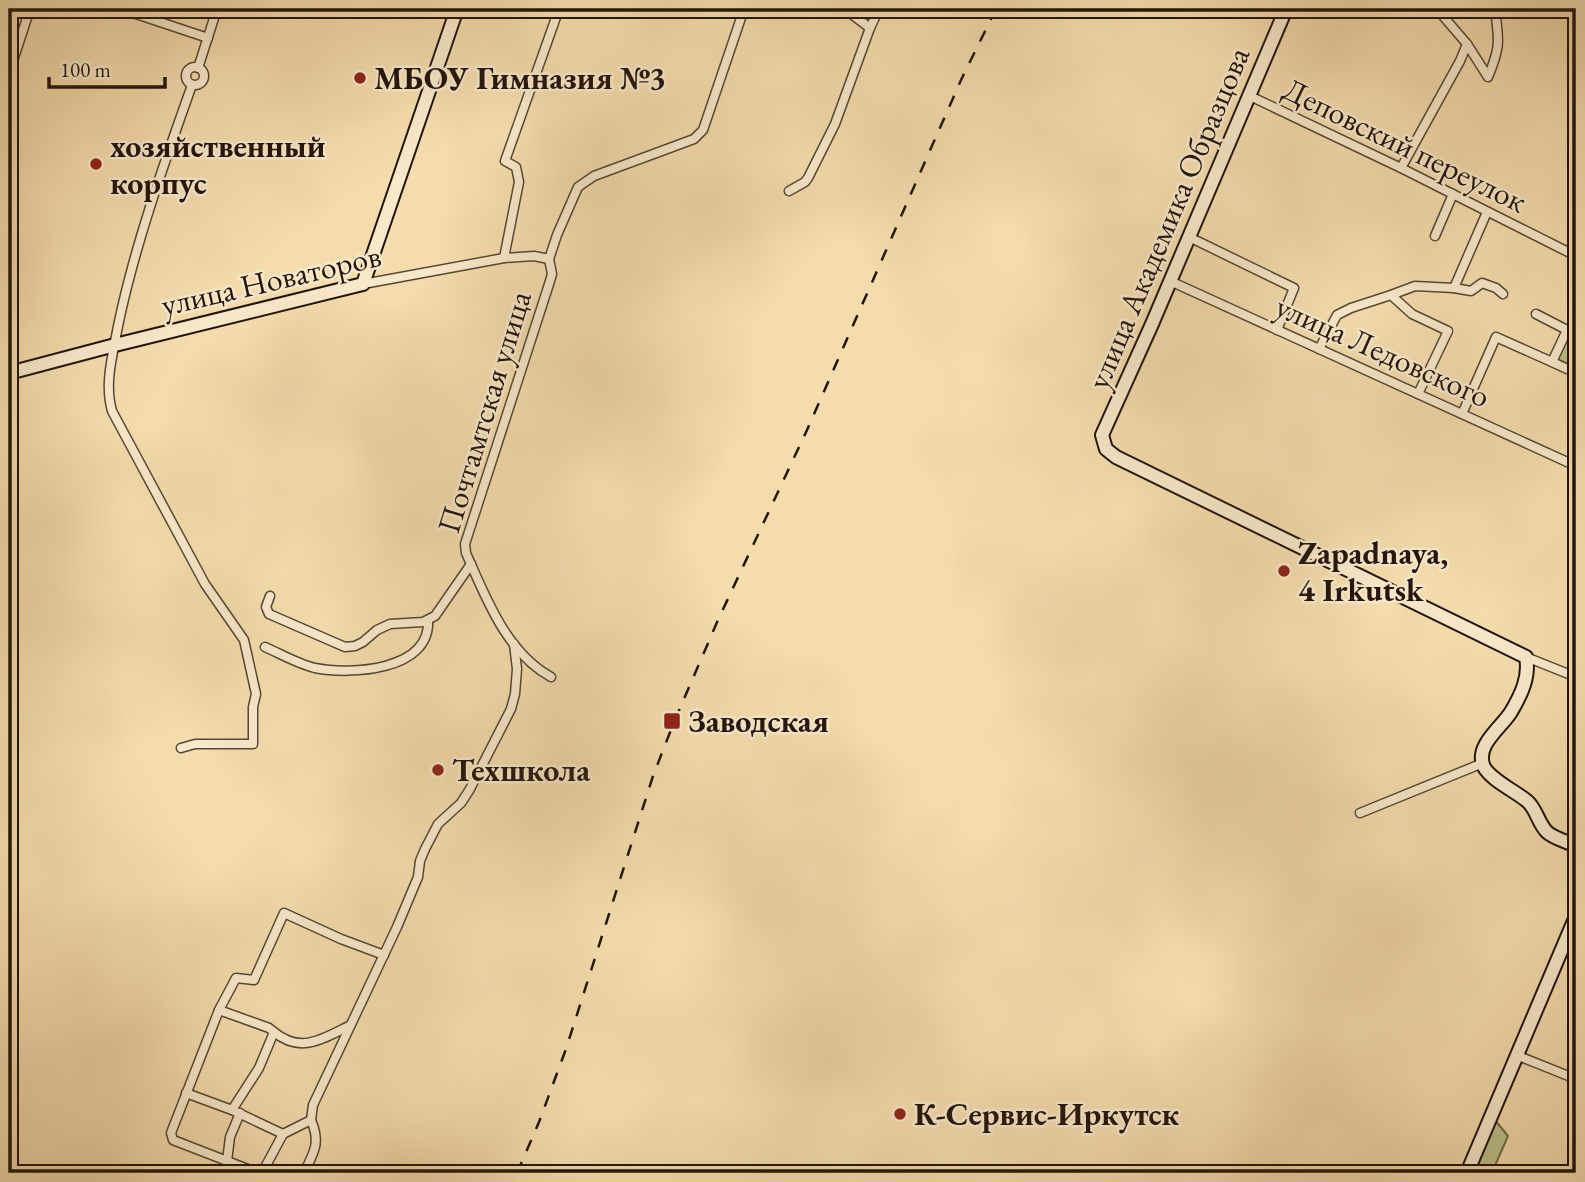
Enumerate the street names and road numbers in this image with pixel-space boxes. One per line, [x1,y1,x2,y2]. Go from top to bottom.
street label: улица Академика Образцова [1077,40,1259,395]
street label: Деповский переулок [1276,68,1534,222]
street label: улица Новаторов [157,234,385,326]
street label: улица Ледовского [1269,285,1497,417]
street label: Почтамтская улица [427,286,541,538]

